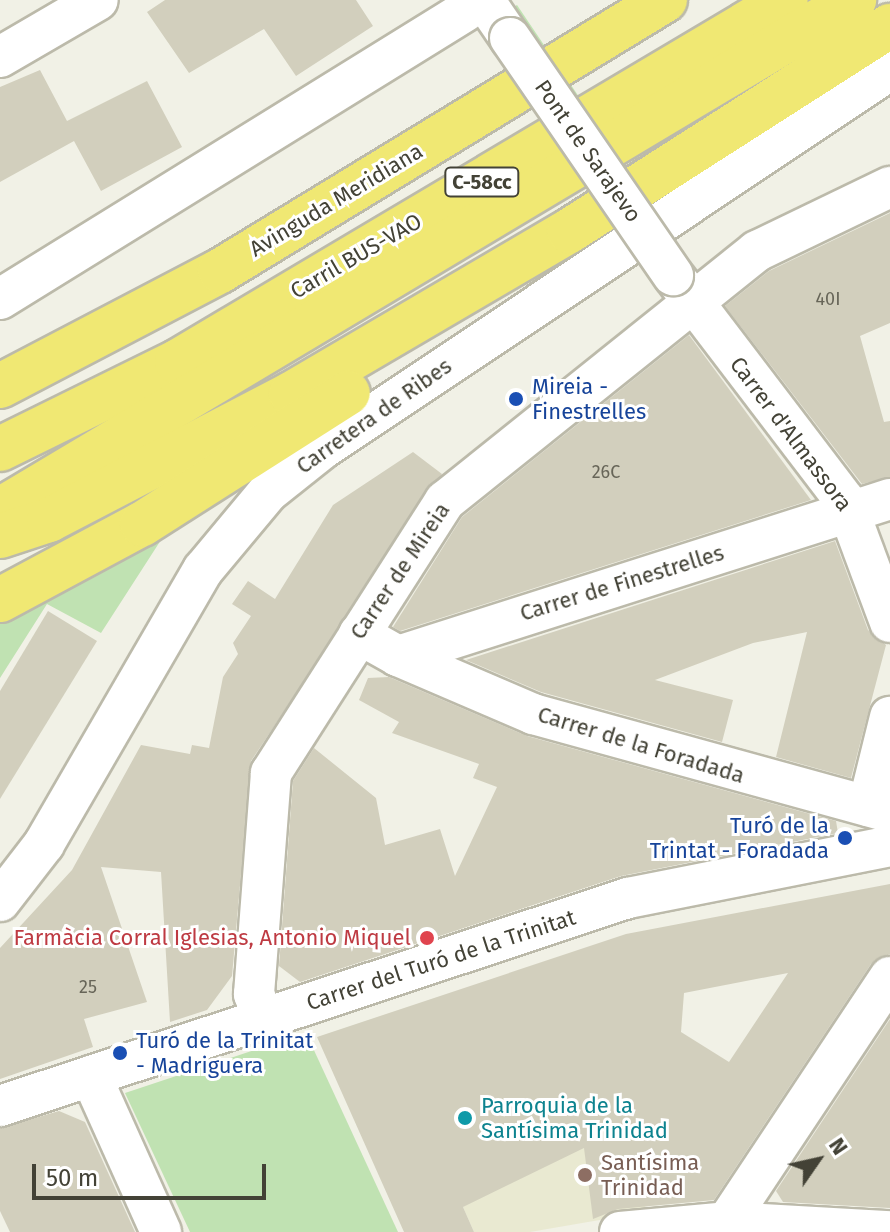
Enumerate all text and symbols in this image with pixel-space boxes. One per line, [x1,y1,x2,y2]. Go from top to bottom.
street label: Pont de Sarajevo [529,75,647,227]
street label: Avinguda Meridiana [245,138,427,262]
road number: C-58cc [444,166,520,198]
street label: Carril BUS-VAO [286,208,426,304]
house number: 40I [816,288,840,310]
street label: Carrer d'Almassora [724,352,858,516]
street label: Carretera de Ribes [291,353,457,479]
place label: Mireia - Finestrelles [532,373,646,424]
marker: Mireia - Finestrelles [507,390,525,408]
house number: 26C [592,461,620,483]
street label: Carrer de Mireia [345,498,455,644]
street label: Carrer de Finestrelles [517,539,727,627]
street label: Carrer de la Foradada [535,701,747,789]
place label: Turó de la Trintat - Foradada [650,812,829,864]
marker: Turó de la Trintat - Foradada [836,829,854,847]
street label: Carrer del Turó de la Trinitat [303,904,579,1016]
place label: Farmàcia Corral Iglesias, Antonio Miquel [13,925,411,951]
marker: Farmàcia Corral Iglesias, Antonio Miquel [418,929,436,947]
house number: 25 [79,976,97,998]
place label: Turó de la Trinitat - Madriguera [136,1027,313,1078]
marker: Turó de la Trinitat - Madriguera [111,1044,129,1062]
place label: Parroquia de la Santísima Trinidad [481,1092,668,1144]
marker: Parroquia de la Santísima Trinidad [456,1109,474,1127]
north arrow [778,1120,858,1200]
text: N [823,1133,854,1160]
scale bar [36,1148,270,1198]
place label: Santísima Trinidad [601,1149,699,1200]
text: 50 m [46,1164,98,1192]
marker: Santísima Trinidad [576,1166,594,1184]

